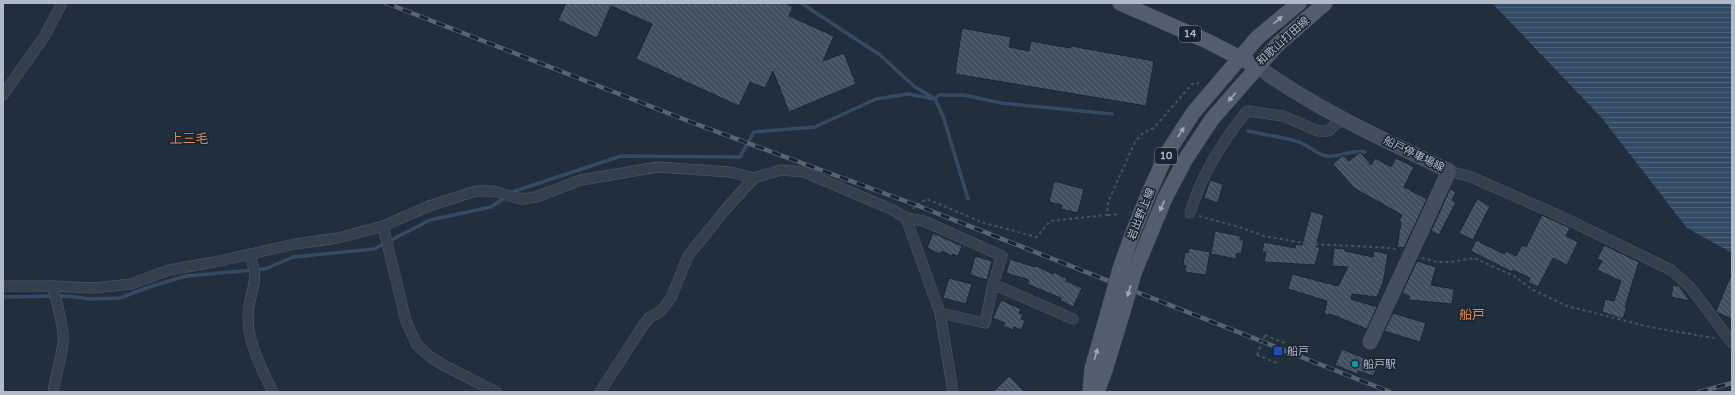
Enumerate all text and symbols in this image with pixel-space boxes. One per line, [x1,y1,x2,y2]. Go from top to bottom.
street label: 和歌山打田線 [1254,14,1312,68]
one-way arrow [1272,16,1283,25]
road number: 14 [1179,26,1201,42]
one-way arrow [1227,91,1236,102]
one-way arrow [1177,127,1185,137]
district label: 上三毛 [169,131,209,147]
street label: 船戸停車場線 [1381,134,1447,174]
road number: 10 [1155,148,1177,164]
street label: 岩出野上線 [1125,186,1157,242]
one-way arrow [1159,200,1165,211]
one-way arrow [1126,285,1132,297]
district label: 船戸 [1459,307,1485,323]
marker: 船戸 [1272,345,1284,357]
place label: 船戸 [1287,345,1309,358]
one-way arrow [1093,347,1099,359]
place label: 船戸駅 [1363,358,1396,371]
marker: 船戸駅 [1350,359,1360,369]

